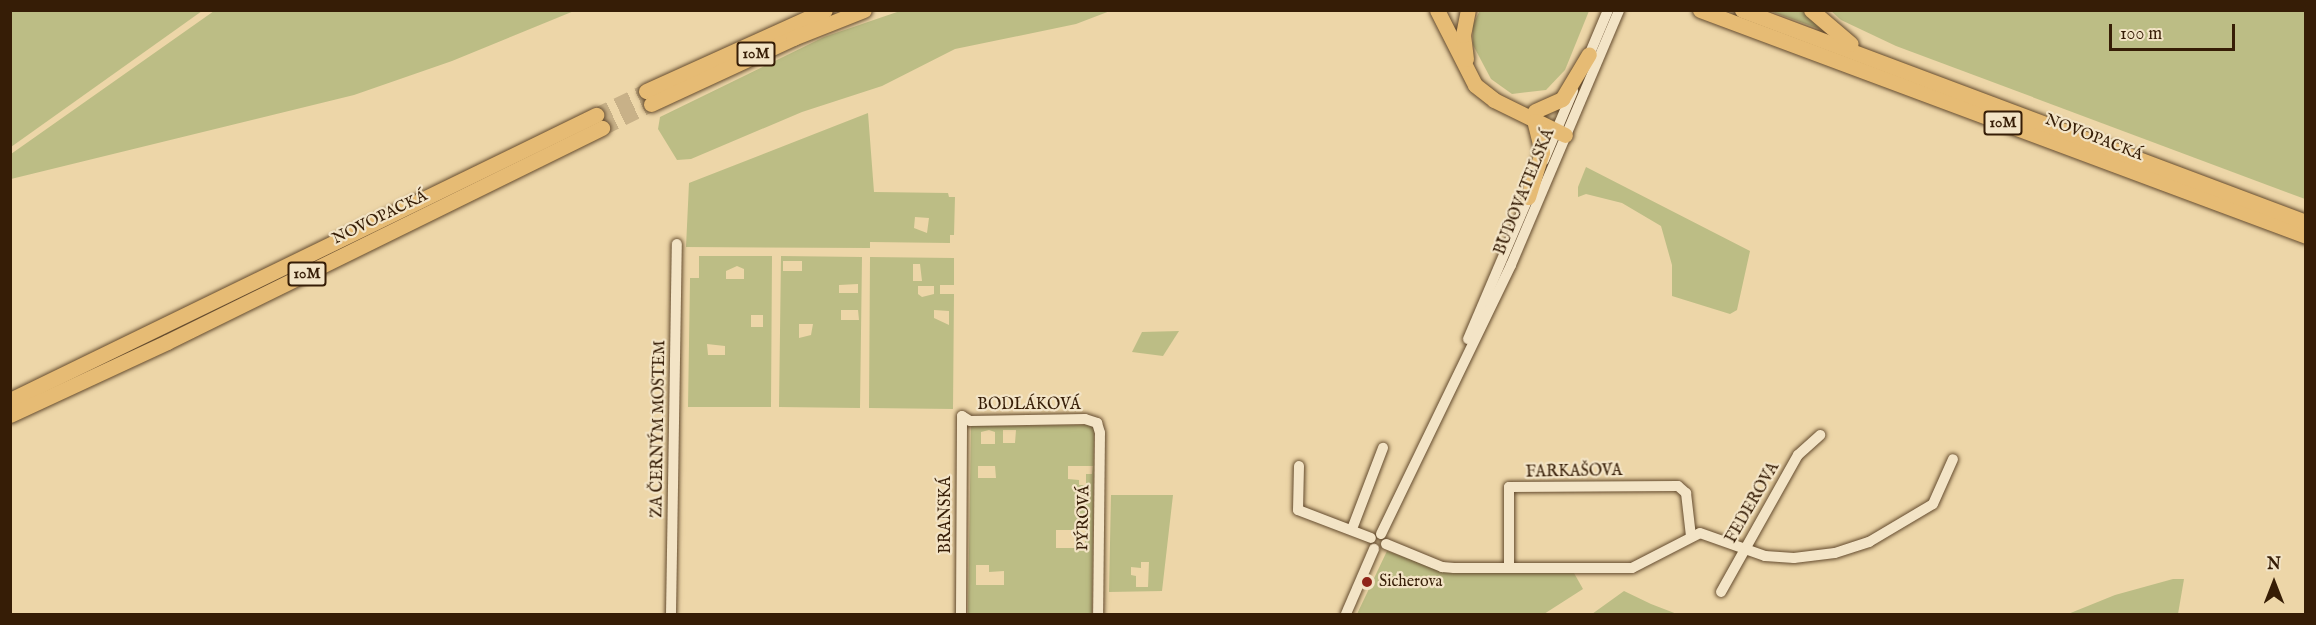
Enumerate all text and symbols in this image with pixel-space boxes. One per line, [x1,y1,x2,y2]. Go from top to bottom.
scale bar [2112,12,2238,50]
text: 100 m [2120,23,2162,46]
road number: 10M [736,42,776,66]
road number: 10M [1984,111,2022,135]
street label: NOVOPACKÁ [2042,111,2146,165]
street label: BUDOVATELSKÁ [1491,126,1559,258]
street label: NOVOPACKÁ [329,187,431,249]
road number: 10M [288,262,326,286]
street label: ZA ČERNÝM MOSTEM [648,340,670,518]
street label: BODLÁKOVÁ [977,395,1081,415]
street label: FEDEROVA [1722,459,1784,547]
street label: FARKAŠOVA [1525,462,1623,482]
street label: BRANSKÁ [936,476,956,554]
street label: PÝROVÁ [1074,485,1094,551]
north arrow [2244,553,2304,613]
text: N [2267,555,2281,575]
place label: Sicherova [1379,572,1442,592]
marker: Sicherova [1360,575,1374,589]

